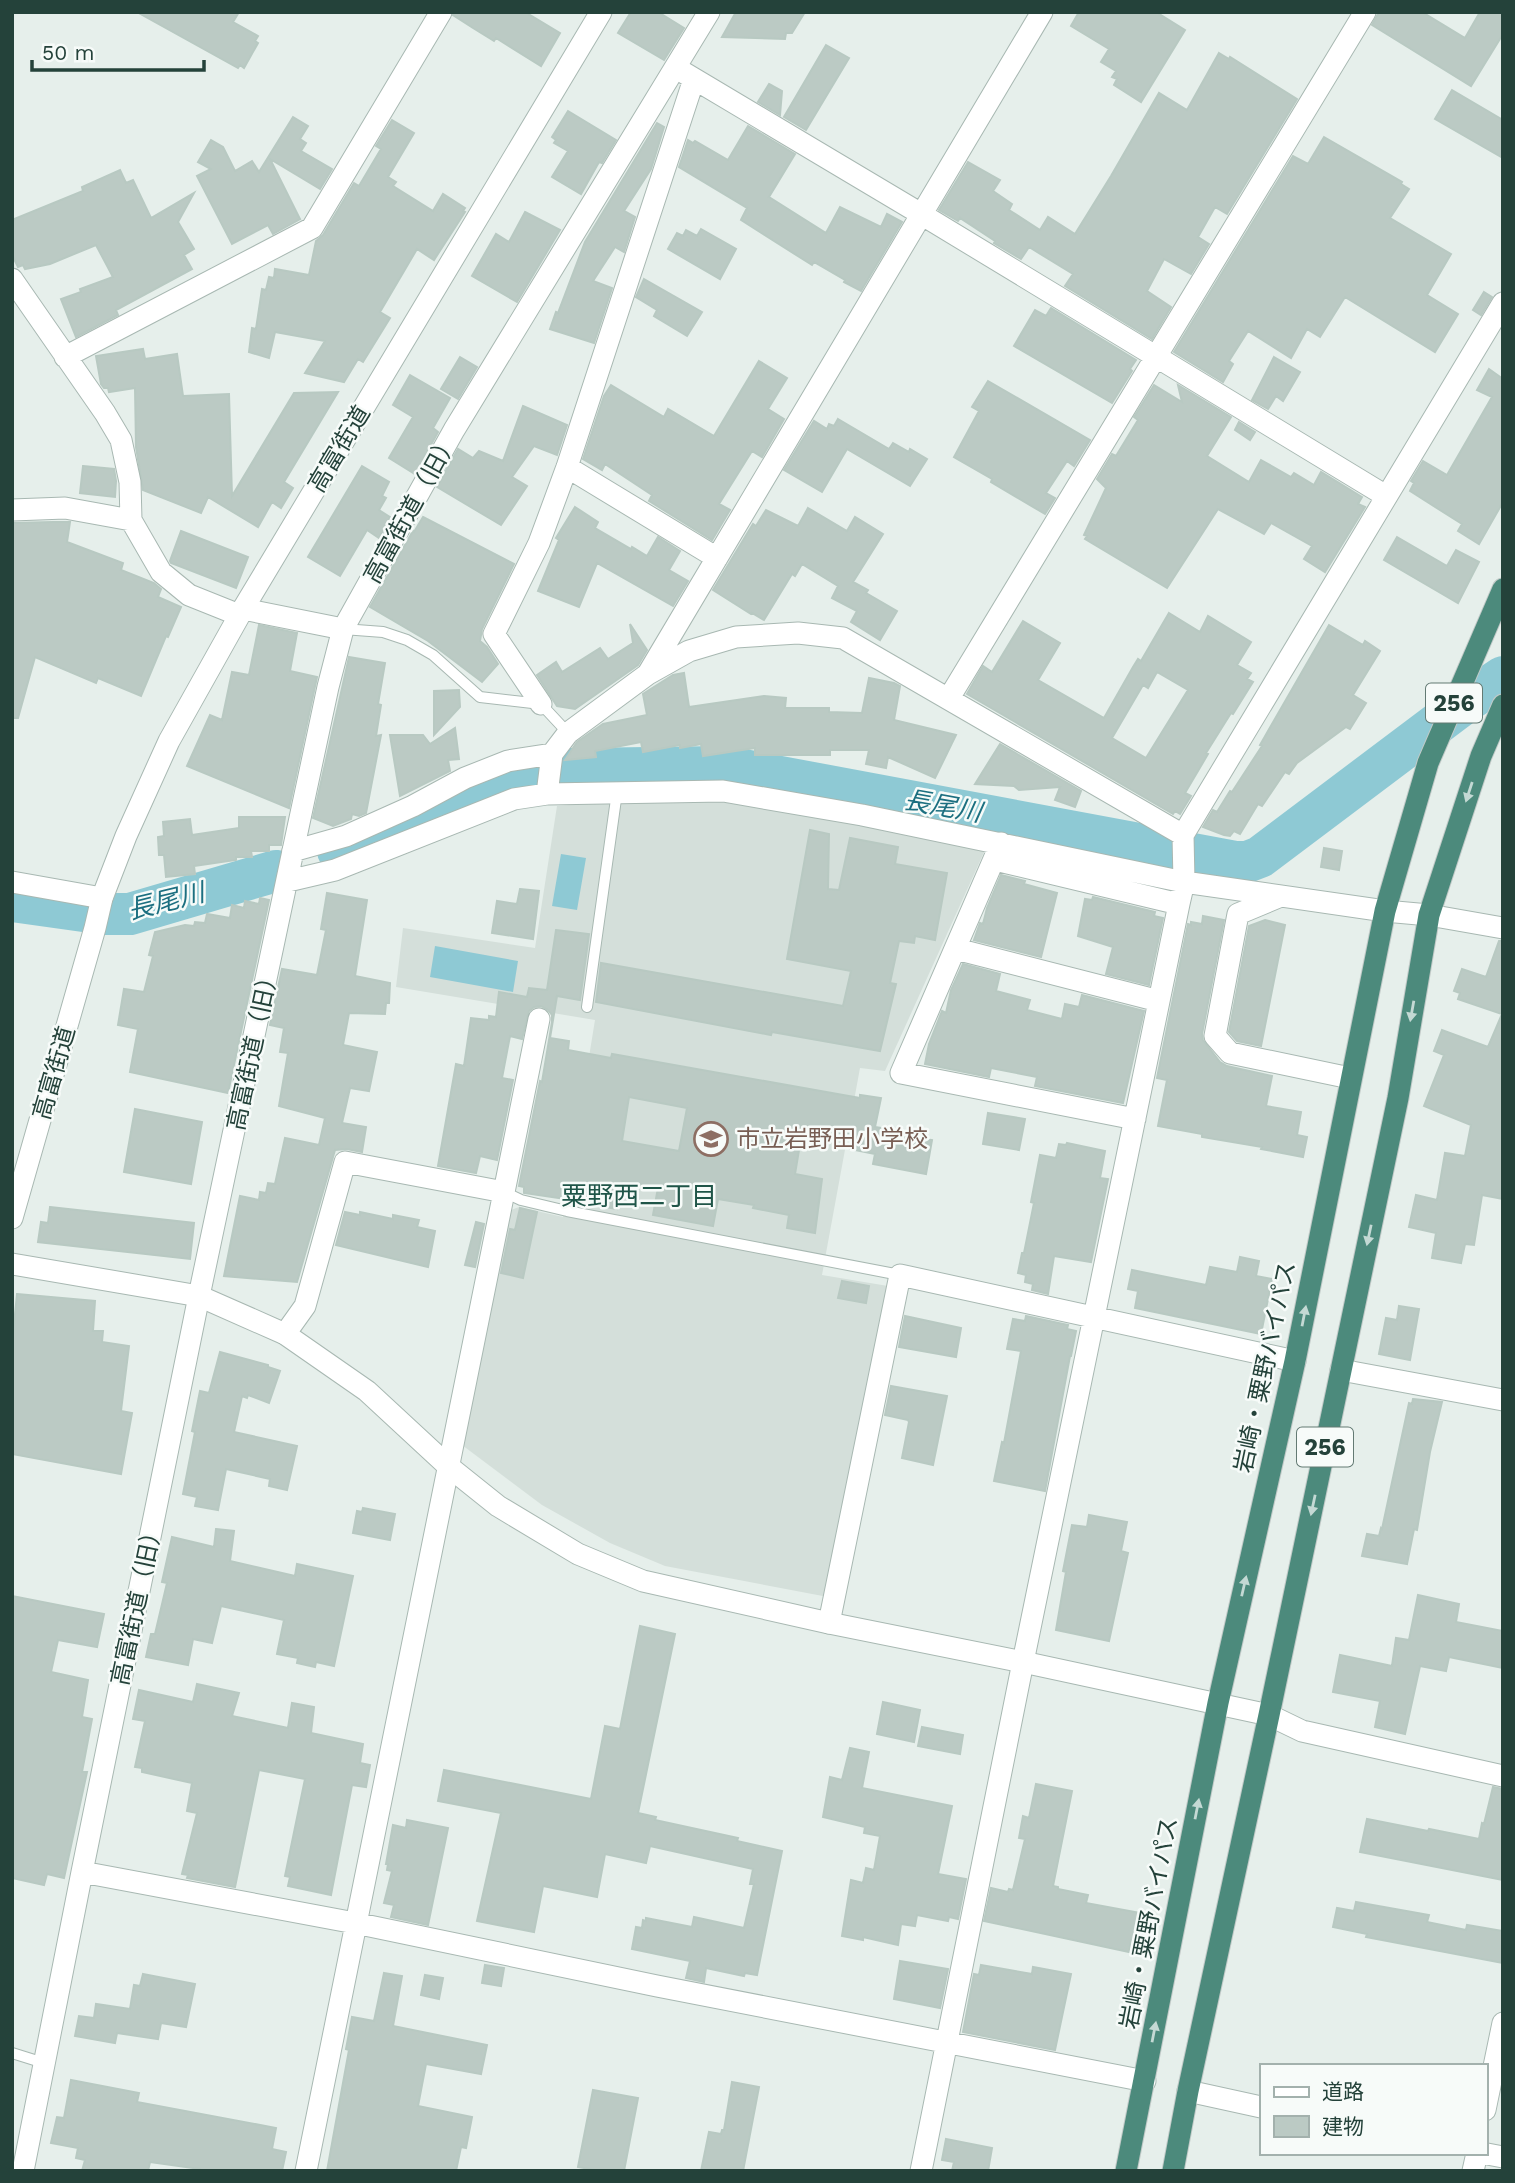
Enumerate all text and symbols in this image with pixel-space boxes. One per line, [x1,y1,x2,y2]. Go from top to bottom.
scale bar [32,28,203,72]
text: 50 m [42,40,94,65]
street label: 高富街道 [302,401,376,497]
street label: 高富街道（旧） [358,428,464,588]
road number: 256 [1426,684,1482,722]
one-way arrow [1464,781,1474,802]
water label: 長尾川 [902,784,987,828]
water label: 長尾川 [125,876,210,925]
street label: 高富街道（旧） [222,963,284,1133]
one-way arrow [1406,1000,1417,1022]
street label: 高富街道 [27,1023,81,1123]
school or university icon: 市立岩野田小学校 [692,1120,730,1158]
place label: 市立岩野田小学校 [736,1125,928,1153]
district label: 粟野西二丁目 [561,1181,717,1211]
one-way arrow [1364,1224,1375,1246]
street label: 岩崎・粟野バイパス [1229,1259,1301,1475]
one-way arrow [1298,1305,1309,1327]
road number: 256 [1297,1428,1353,1466]
one-way arrow [1307,1494,1318,1516]
street label: 高富街道（旧） [106,1518,168,1688]
one-way arrow [1239,1575,1250,1597]
one-way arrow [1192,1797,1203,1819]
street label: 岩崎・粟野バイパス [1115,1815,1183,2031]
one-way arrow [1149,2021,1160,2043]
legend [1260,2064,1487,2155]
text: 道路 [1322,2079,1364,2104]
text: 建物 [1322,2114,1364,2139]

